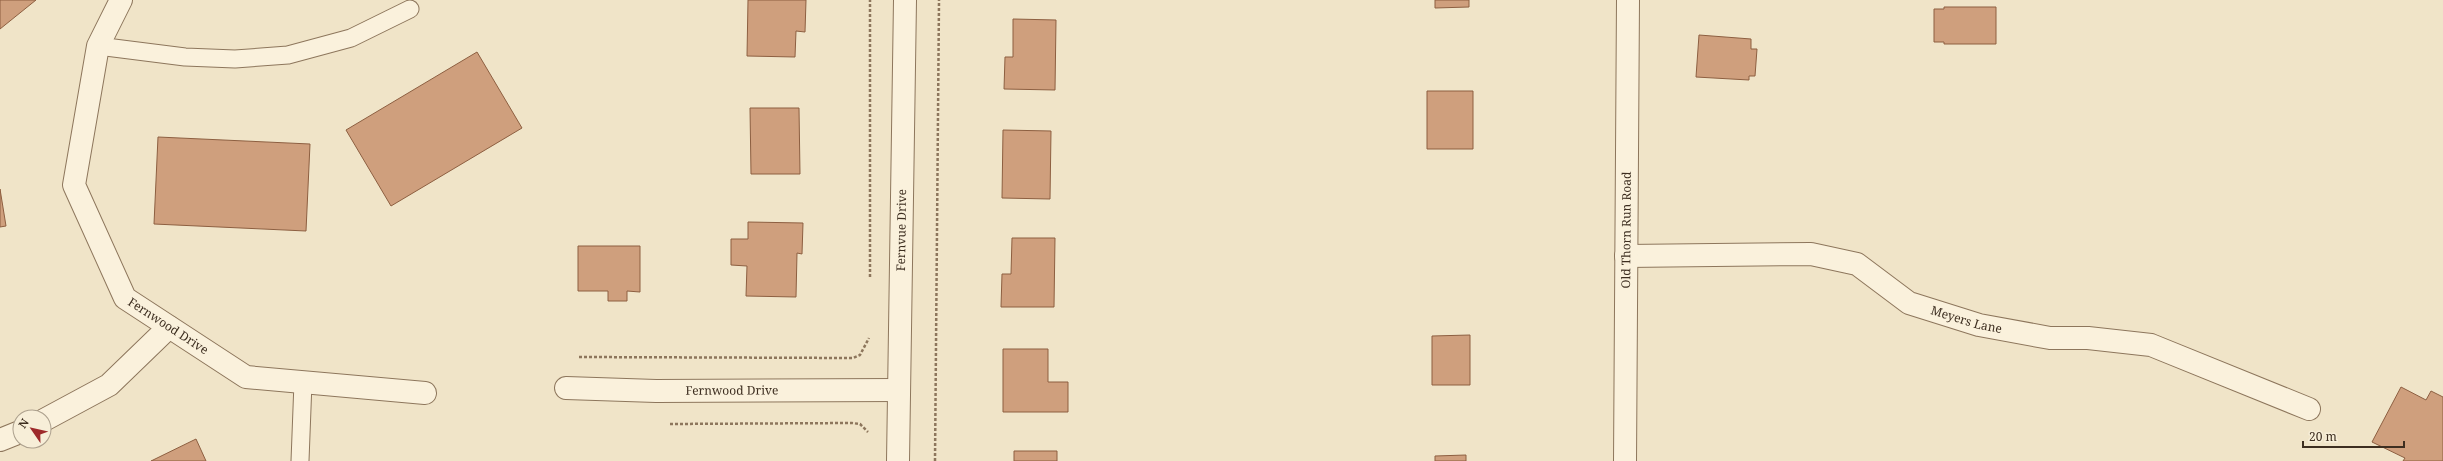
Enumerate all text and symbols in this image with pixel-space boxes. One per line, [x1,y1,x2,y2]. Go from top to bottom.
street label: Old Thorn Run Road [1617,171,1635,289]
street label: Fernvue Drive [892,189,910,271]
street label: Fernwood Drive [125,293,212,358]
street label: Meyers Lane [1929,301,2004,337]
street label: Fernwood Drive [686,381,778,399]
north arrow [12,409,52,449]
text: N [15,415,32,431]
scale bar [2303,423,2404,449]
text: 20 m [2309,428,2337,445]

